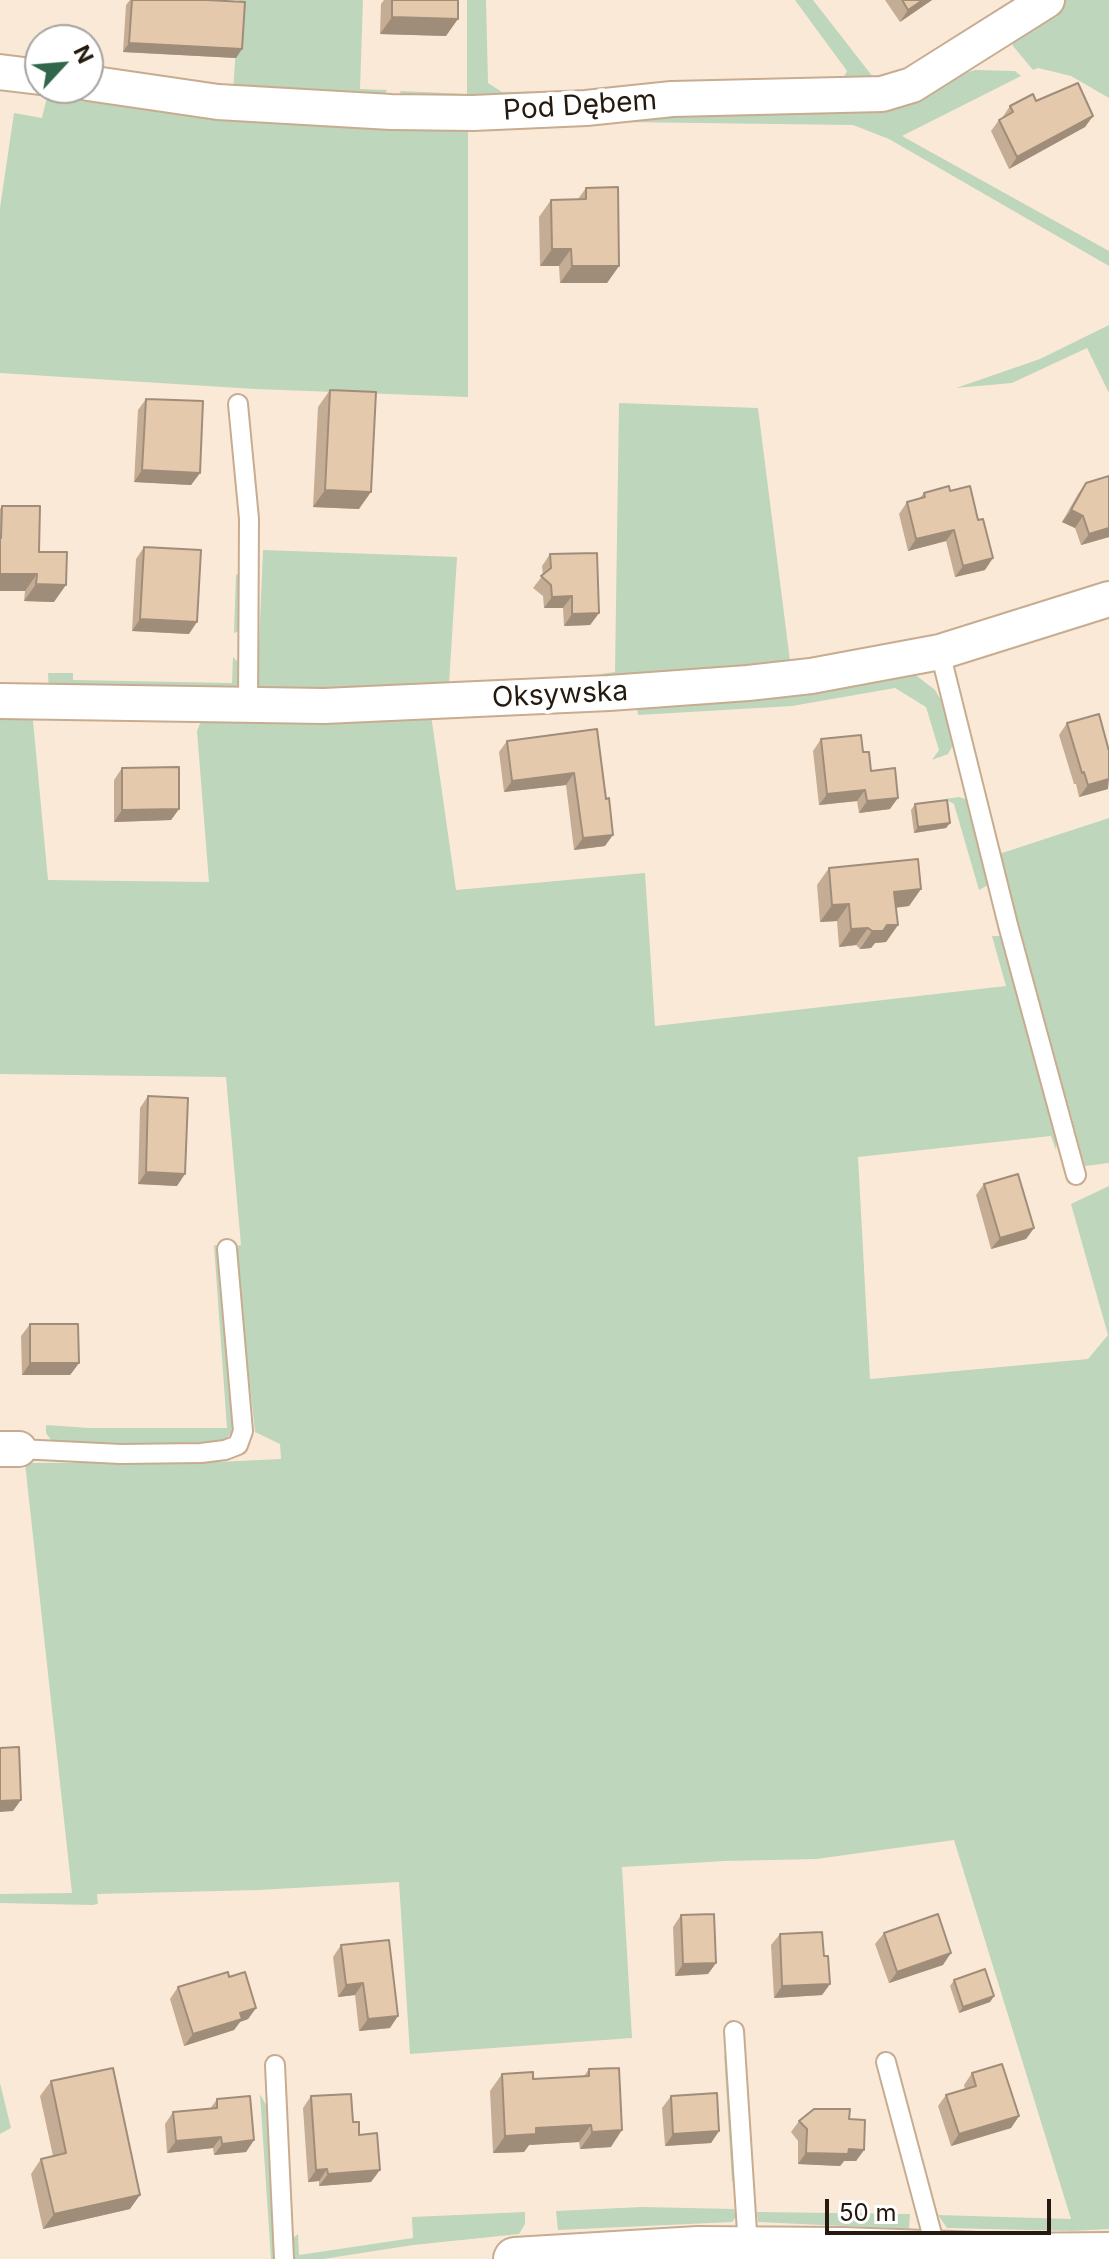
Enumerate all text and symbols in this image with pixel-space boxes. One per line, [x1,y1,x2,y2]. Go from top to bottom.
north arrow [24,24,104,104]
text: N [68,41,99,68]
street label: Pod Dębem [502,84,658,128]
street label: Oksywska [491,675,629,715]
scale bar [829,2183,1055,2233]
text: 50 m [839,2198,897,2227]

